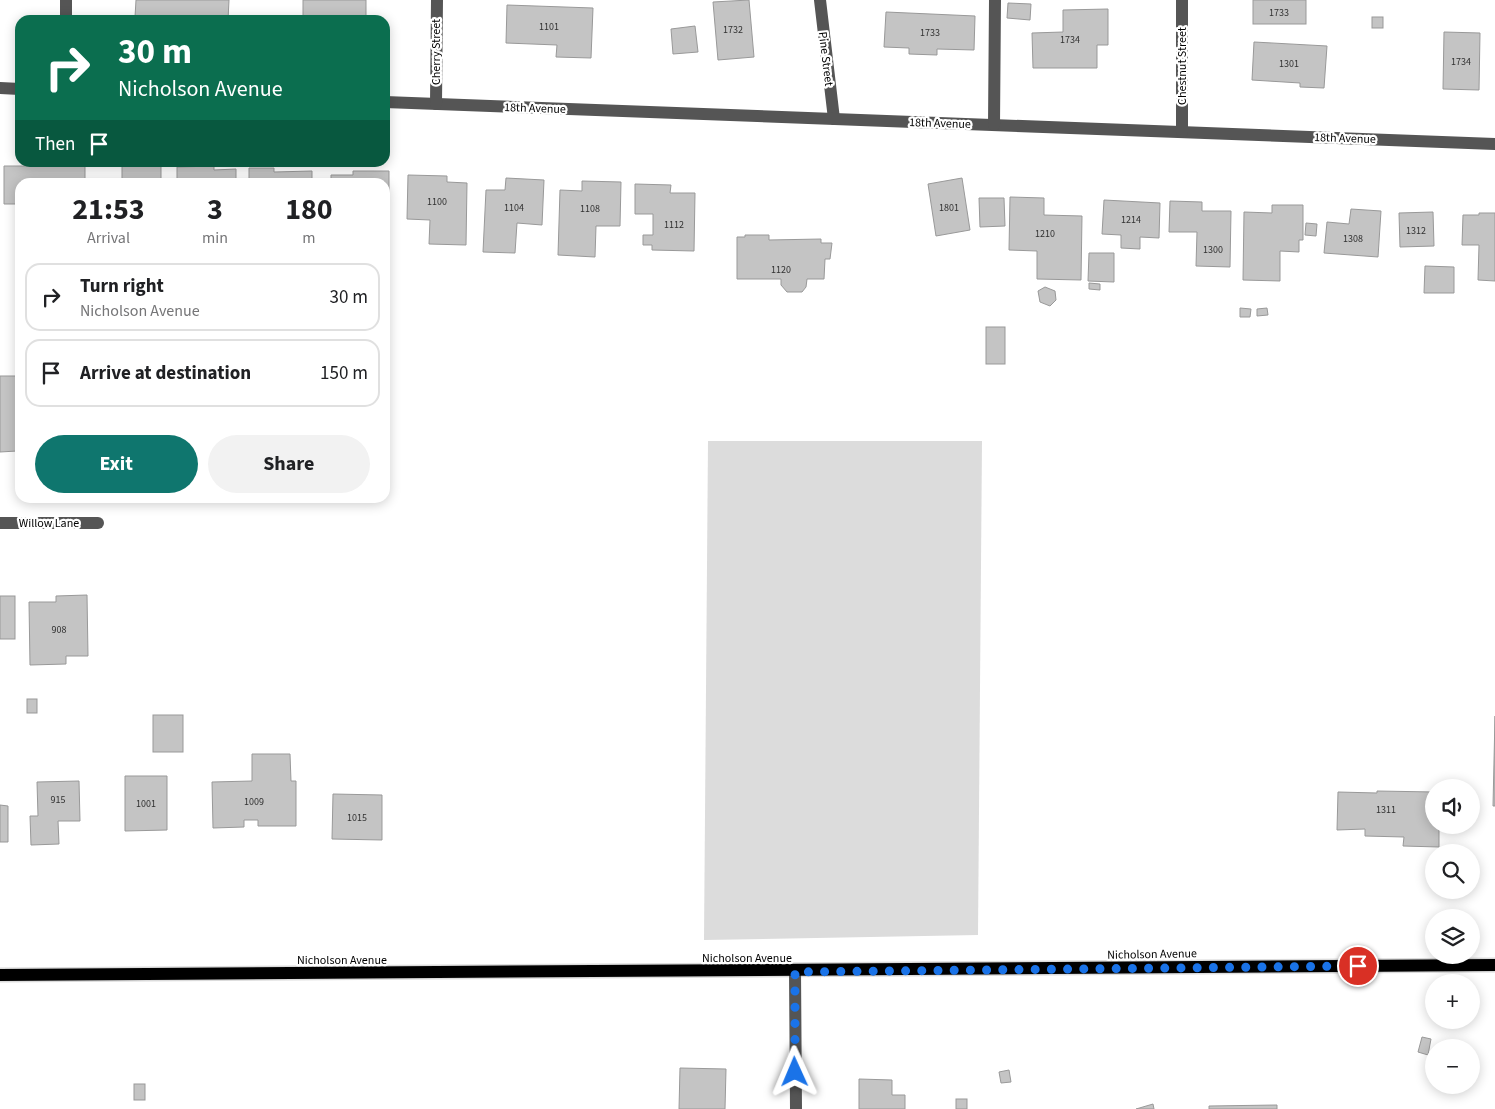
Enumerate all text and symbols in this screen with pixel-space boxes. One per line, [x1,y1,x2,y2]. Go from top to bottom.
house number: 1733 [1269,6,1289,20]
street label: Cherry Street [428,19,445,85]
house number: 1101 [539,20,559,34]
house number: 1732 [723,23,743,37]
house number: 1733 [920,26,940,40]
text: 30 m [118,27,192,77]
street label: Chestnut Street [1174,27,1191,105]
street label: Pine Street [814,31,837,87]
house number: 1734 [1060,33,1080,47]
icon: right [35,35,100,100]
house number: 1734 [1451,55,1471,69]
house number: 1301 [1279,57,1299,71]
text: Nicholson Avenue [118,73,283,105]
street label: 18th Avenue [504,99,566,118]
street label: 18th Avenue [909,114,971,133]
street label: 18th Avenue [1314,129,1376,148]
icon: arrive [85,130,113,158]
text: Then [35,131,75,158]
text: 21:53 [72,188,145,231]
text: 3 [207,188,223,231]
text: 180 [285,188,333,231]
house number: 1100 [427,195,447,209]
house number: 1104 [504,201,524,215]
house number: 1801 [939,201,959,215]
house number: 1108 [580,202,600,216]
house number: 1214 [1121,213,1141,227]
house number: 1112 [664,218,684,232]
house number: 1312 [1406,224,1426,238]
text: Arrival [87,227,130,249]
text: min [202,227,228,249]
text: m [302,227,316,249]
house number: 1210 [1035,227,1055,241]
house number: 1308 [1343,232,1363,246]
house number: 1300 [1203,243,1223,257]
house number: 1120 [771,263,791,277]
text: Turn right [80,273,164,300]
icon: right [37,283,65,311]
text: 30 m [330,284,368,311]
text: Nicholson Avenue [80,300,200,322]
icon: arrive [37,359,65,387]
text: Arrive at destination [80,360,251,387]
text: 150 m [320,360,368,387]
button: Exit [35,435,198,493]
button: Share [208,435,370,493]
street label: Willow Lane [19,515,79,532]
house number: 908 [52,623,66,637]
map controls [1425,779,1480,1094]
button: sound [1425,779,1480,834]
house number: 915 [51,793,65,807]
house number: 1009 [244,795,264,809]
house number: 1001 [136,797,156,811]
house number: 1311 [1376,803,1396,817]
house number: 1015 [347,811,367,825]
button: search [1425,844,1480,899]
button: layers [1425,909,1480,964]
street label: Nicholson Avenue [1107,945,1197,964]
pin [1337,945,1379,987]
street label: Nicholson Avenue [702,950,792,967]
street label: Nicholson Avenue [297,952,387,969]
icon: arrive [1344,952,1372,980]
button: + [1425,974,1480,1029]
button: − [1425,1039,1480,1094]
position arrow [768,1045,820,1097]

